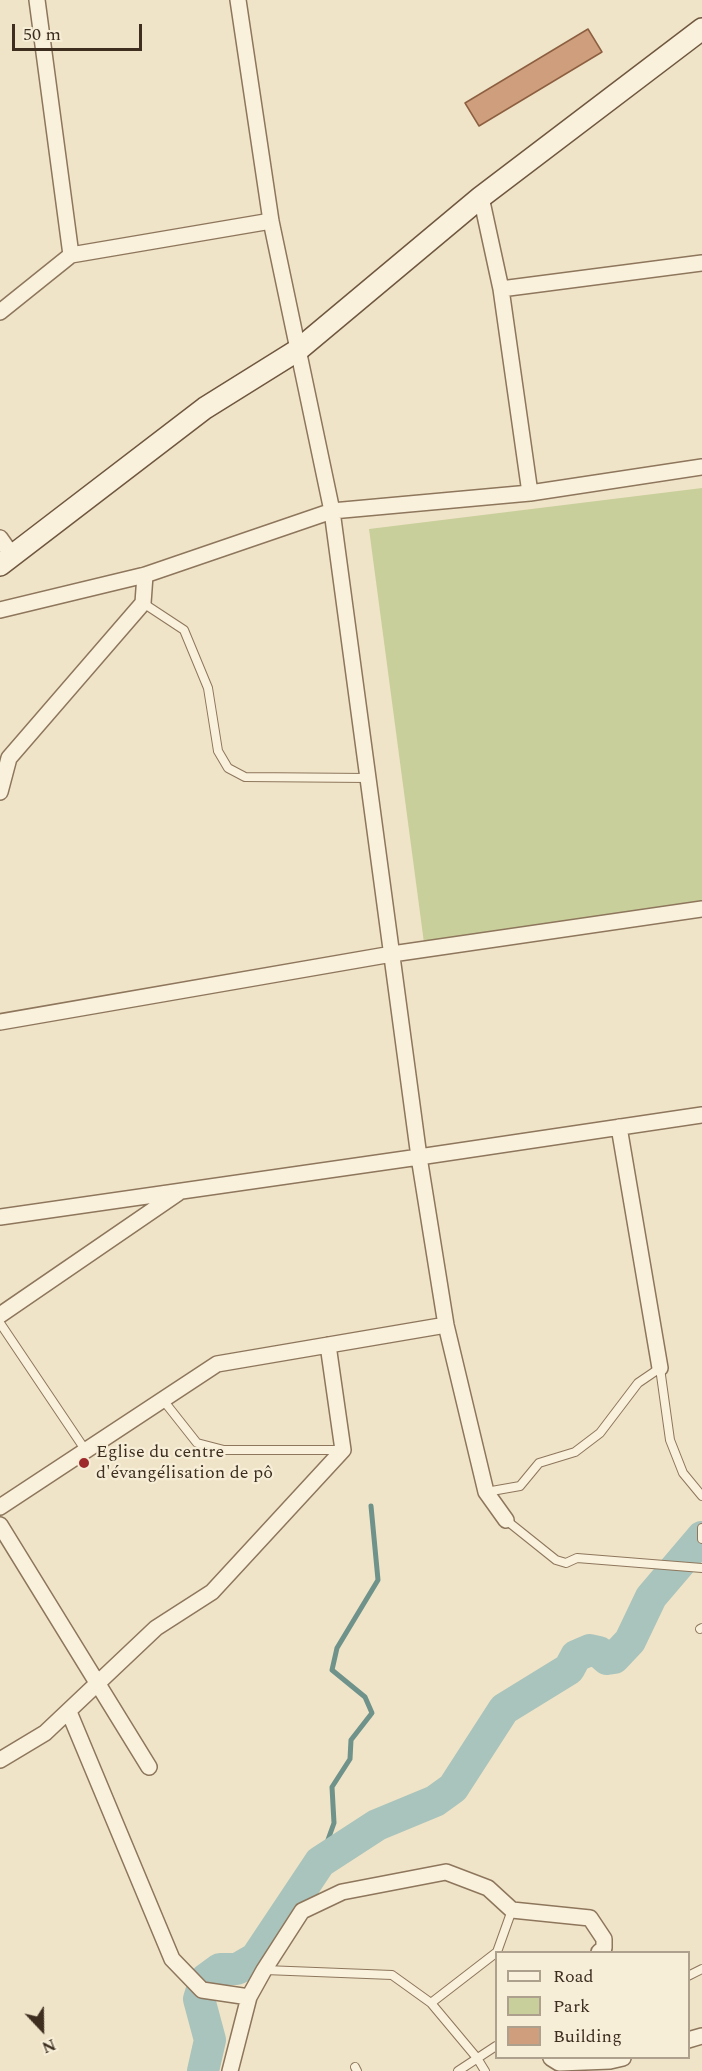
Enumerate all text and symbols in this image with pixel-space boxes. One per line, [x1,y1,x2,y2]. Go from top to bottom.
scale bar [15,12,146,50]
text: 50 m [23,21,61,48]
place label: Eglise du centre d'évangélisation de pô [96,1442,273,1484]
marker: Eglise du centre d'évangélisation de pô [77,1456,91,1470]
legend [495,1951,690,2059]
text: Road [553,1963,594,1990]
text: Park [553,1993,590,2020]
north arrow [12,1999,72,2059]
text: Building [553,2023,622,2050]
text: N [38,2032,59,2059]

